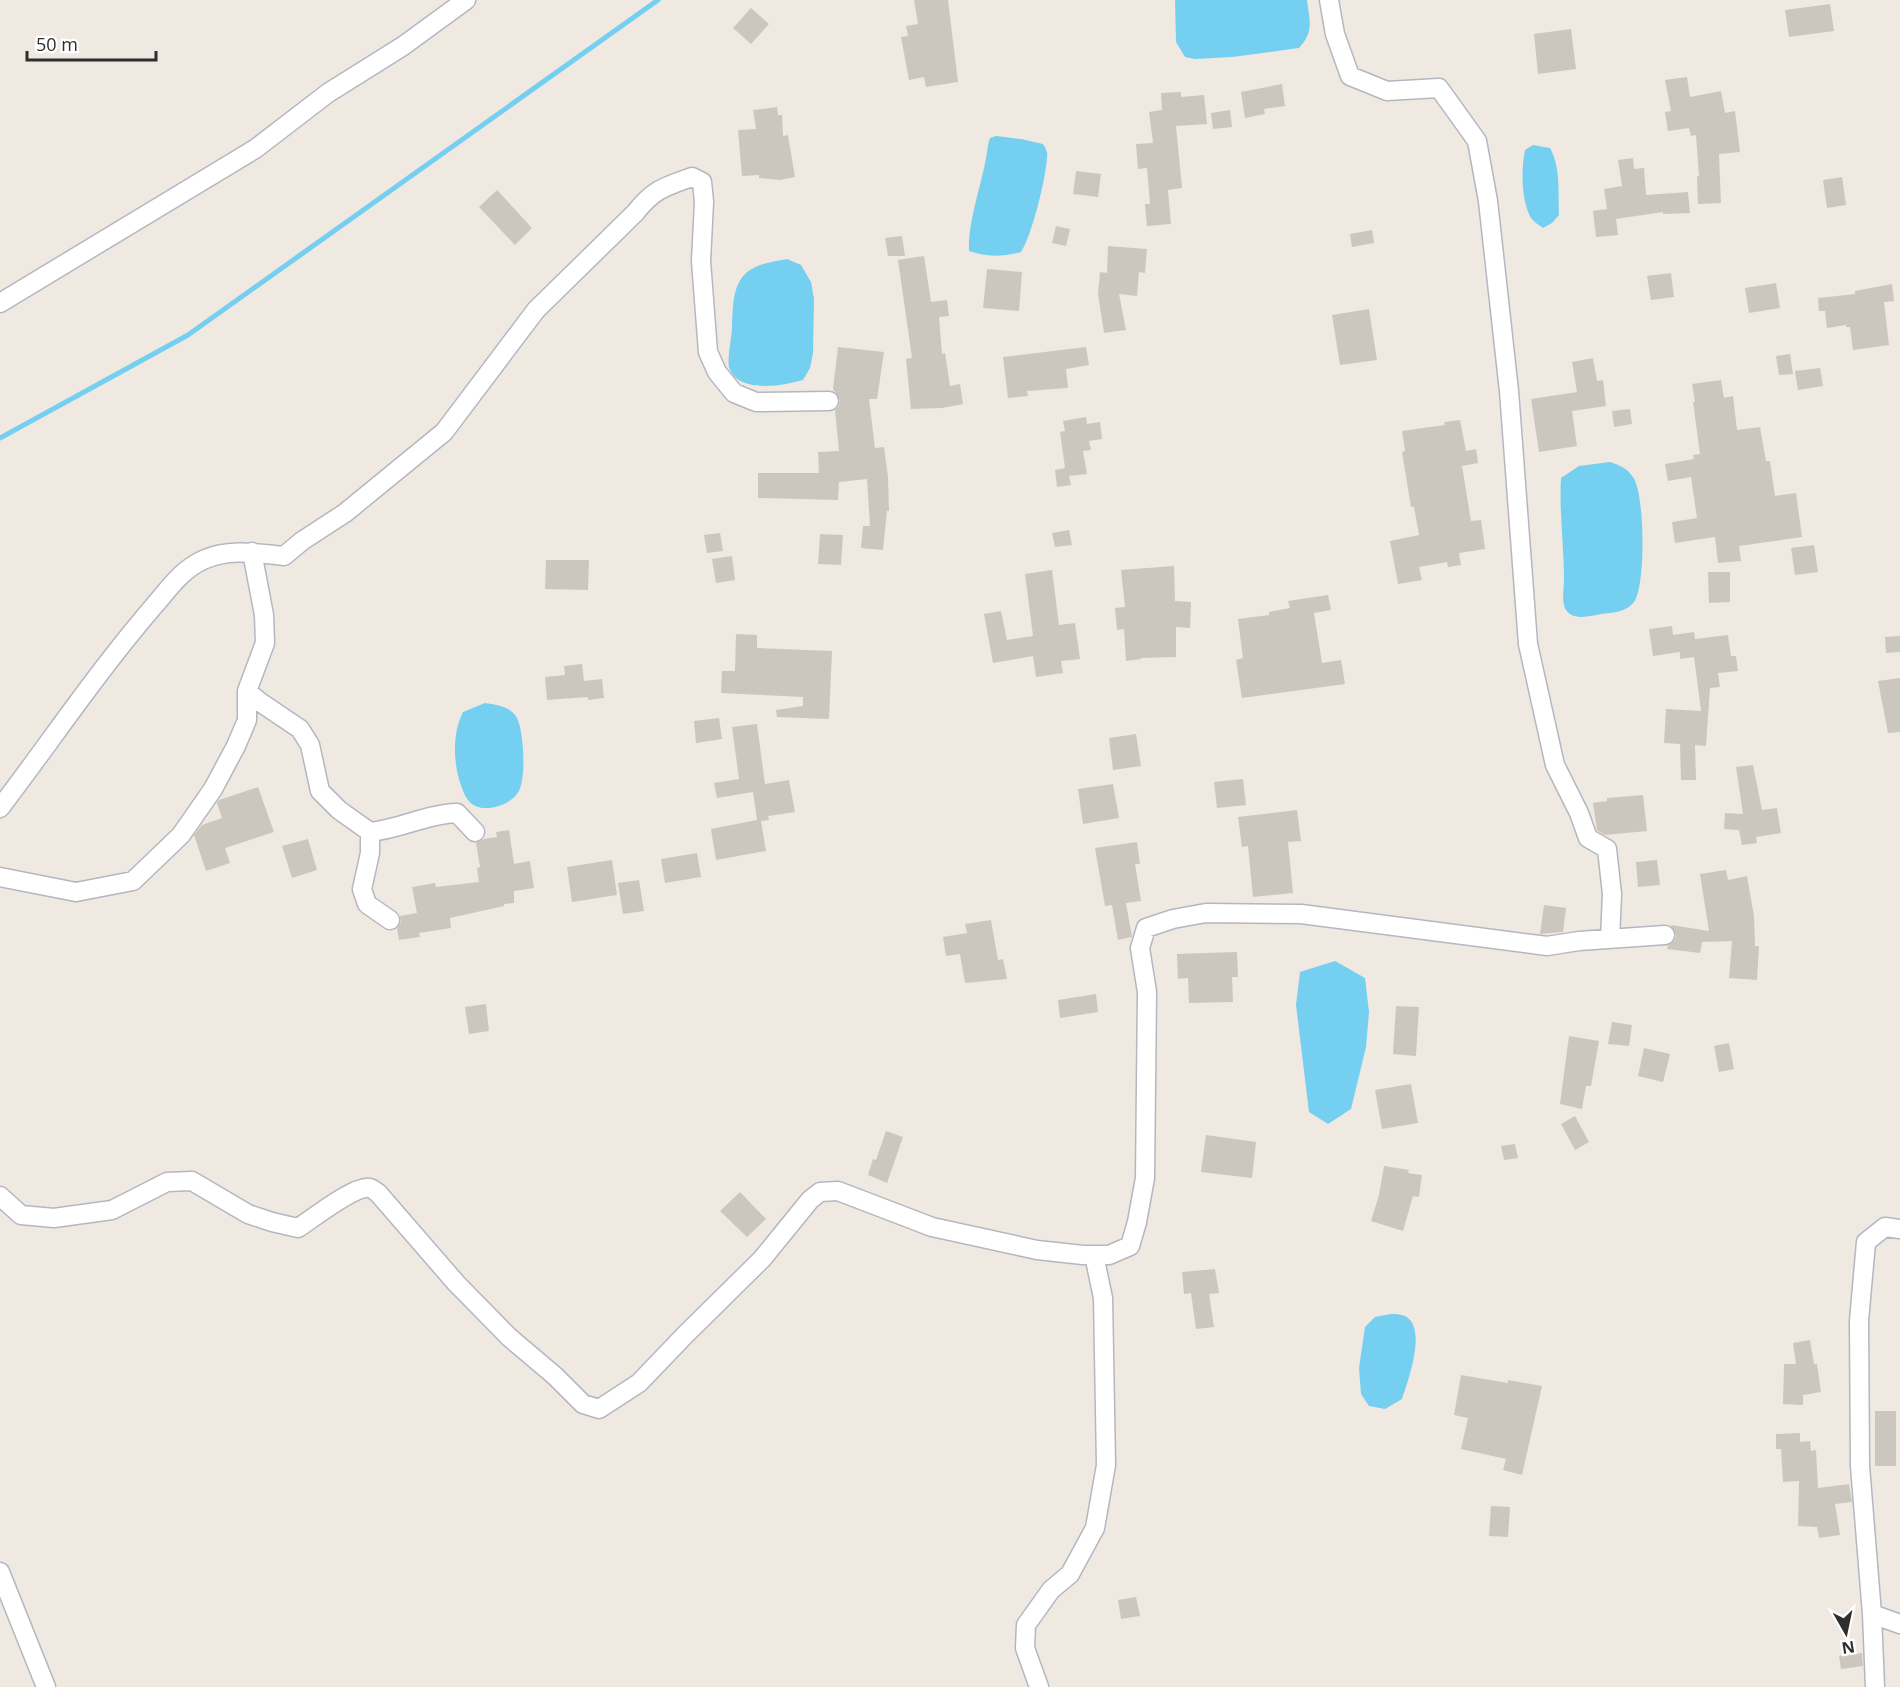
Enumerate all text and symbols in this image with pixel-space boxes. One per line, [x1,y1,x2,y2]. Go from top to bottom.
scale bar [27,24,156,62]
text: 50 m [36,32,78,56]
north arrow [1816,1603,1876,1663]
text: N [1840,1636,1856,1660]

